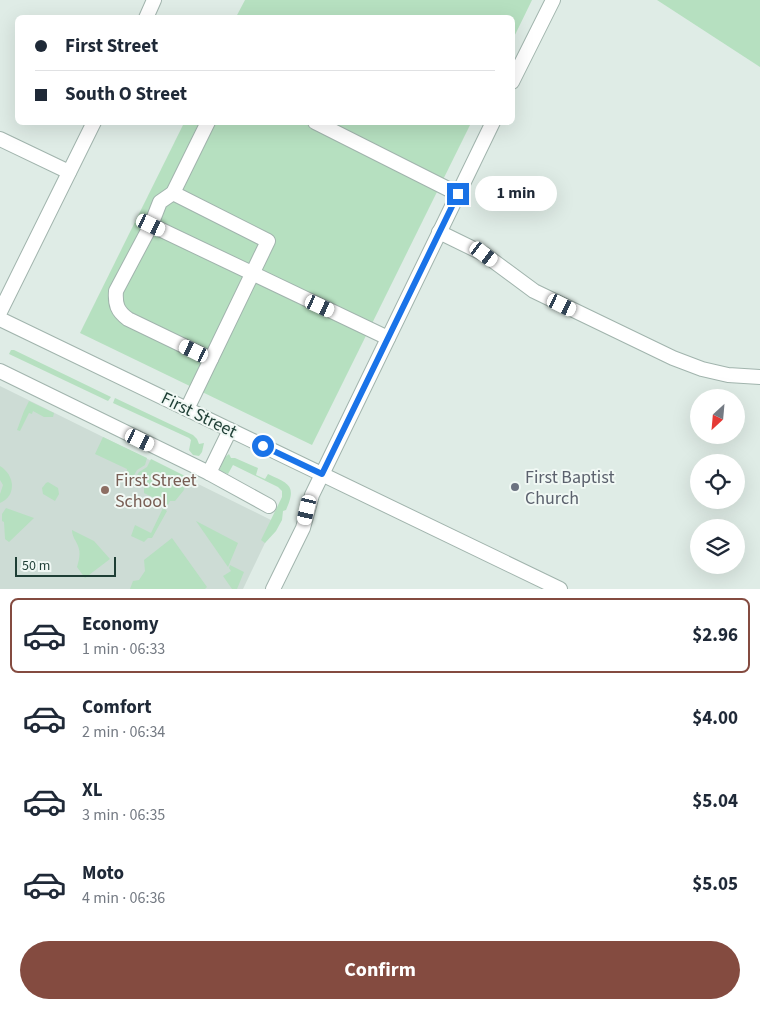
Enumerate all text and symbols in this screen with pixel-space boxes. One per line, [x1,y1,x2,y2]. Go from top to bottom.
text: First Street [65,33,158,60]
text: South O Street [65,81,187,108]
callout: 1 min [476,176,558,212]
text: 1 min [497,182,535,204]
route end [447,183,469,205]
car [134,212,167,238]
car [467,239,500,269]
car [545,292,578,318]
car [303,293,336,319]
car [177,338,210,364]
street label: First Street [157,386,241,444]
north arrow [690,389,745,444]
map controls [690,389,745,574]
car [123,427,156,453]
route start [252,435,274,457]
button: locate [690,454,745,509]
place label: First Baptist Church [525,465,614,511]
place label: First Street School [115,468,196,514]
marker: First Baptist Church [509,481,521,493]
marker: First Street School [99,484,111,496]
car [296,494,317,526]
button: layers [690,519,745,574]
scale bar [15,554,116,577]
text: 50 m [22,556,50,576]
text: Economy [82,611,159,638]
icon: car [22,613,67,658]
text: $2.96 [692,622,738,649]
text: 1 min · 06:33 [82,638,165,660]
text: Comfort [82,694,152,721]
icon: car [22,696,67,741]
text: $4.00 [692,705,738,732]
text: 2 min · 06:34 [82,721,165,743]
text: XL [82,777,103,804]
icon: car [22,779,67,824]
text: $5.04 [692,788,738,815]
text: 3 min · 06:35 [82,804,165,826]
text: Moto [82,860,124,887]
icon: car [22,862,67,907]
text: $5.05 [692,871,738,898]
text: 4 min · 06:36 [82,887,165,909]
button: Confirm [20,941,740,999]

